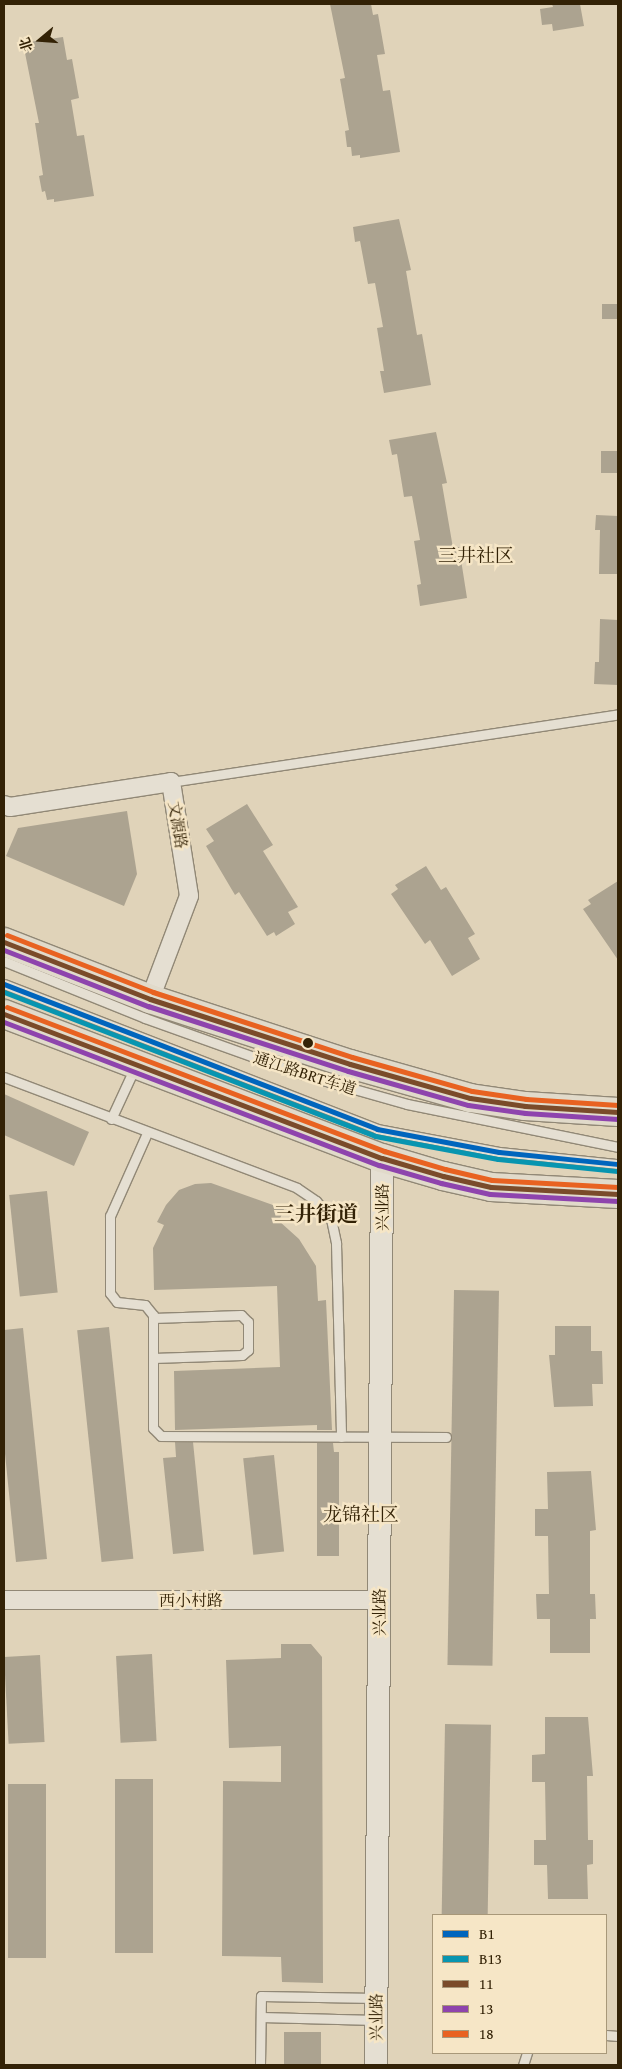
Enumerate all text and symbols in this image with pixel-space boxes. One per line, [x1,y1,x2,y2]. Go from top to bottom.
north arrow [15,15,65,65]
text: 北 [14,35,37,54]
district label: 三井社区 [438,545,514,567]
street label: 文源路 [165,800,191,850]
unlabelled marker [303,1038,313,1048]
street label: 通江路BRT车道 [251,1047,359,1099]
street label: 兴业路 [372,1183,392,1231]
district label: 三井街道 [274,1201,358,1227]
district label: 龙锦社区 [323,1504,399,1526]
street label: 兴业路 [369,1588,389,1636]
street label: 西小村路 [159,1590,223,1610]
legend [432,1914,607,2054]
text: B1 [479,1923,495,1944]
text: B13 [479,1948,502,1969]
text: 11 [479,1973,493,1994]
street label: 兴业路 [366,1993,386,2041]
text: 13 [479,1998,493,2019]
text: 18 [479,2023,493,2044]

